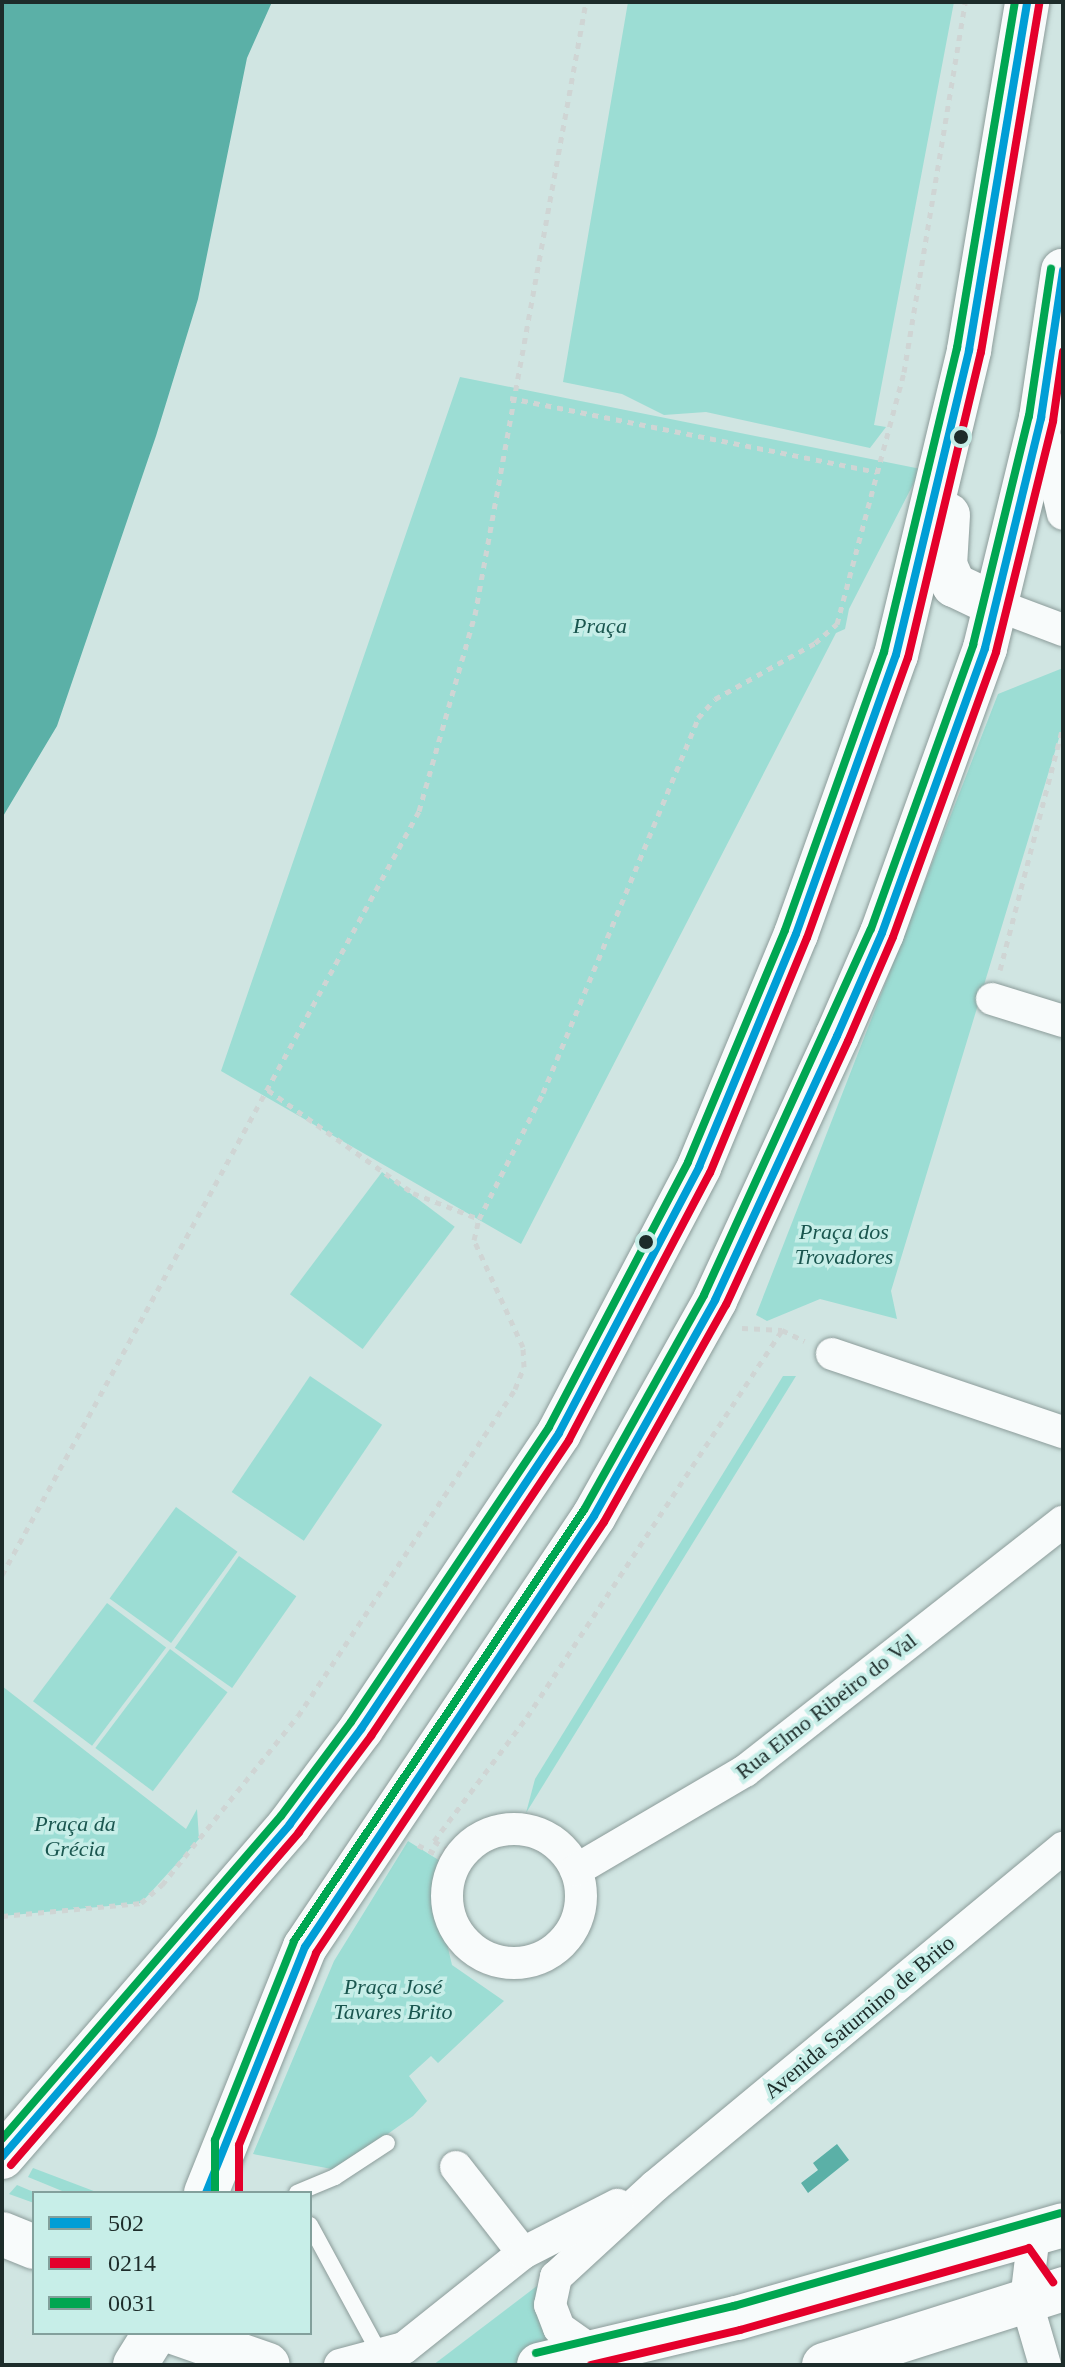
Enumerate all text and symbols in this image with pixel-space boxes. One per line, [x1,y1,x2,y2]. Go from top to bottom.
unlabelled marker [953,429,969,445]
park label: Praça [573,613,627,639]
park label: Praça dos Trovadores [795,1218,893,1270]
unlabelled marker [638,1234,654,1250]
street label: Rua Elmo Ribeiro do Val [730,1627,922,1785]
park label: Praça da Grécia [34,1810,116,1862]
street label: Avenida Saturnino de Brito [758,1929,960,2105]
park label: Praça José Tavares Brito [334,1973,452,2024]
legend [32,2191,312,2335]
text: 502 [108,2210,144,2236]
text: 0214 [108,2250,156,2276]
text: 0031 [108,2290,156,2316]

